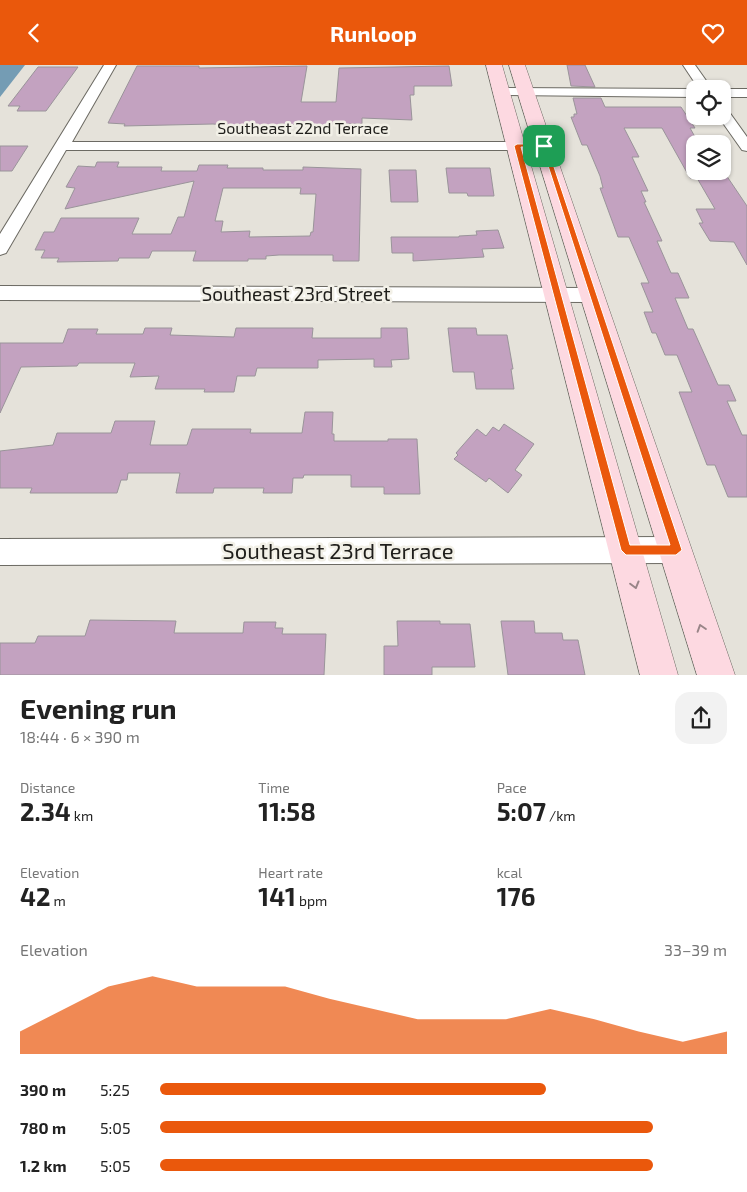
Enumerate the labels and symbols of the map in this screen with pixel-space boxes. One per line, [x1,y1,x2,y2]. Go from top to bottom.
street label: Southeast 22nd Terrace [217,118,389,137]
pin [523,125,565,167]
street label: Southeast 23rd Street [202,282,390,305]
street label: Southeast 23rd Terrace [222,537,454,563]
one-way arrow [630,580,640,589]
one-way arrow [697,624,707,633]

